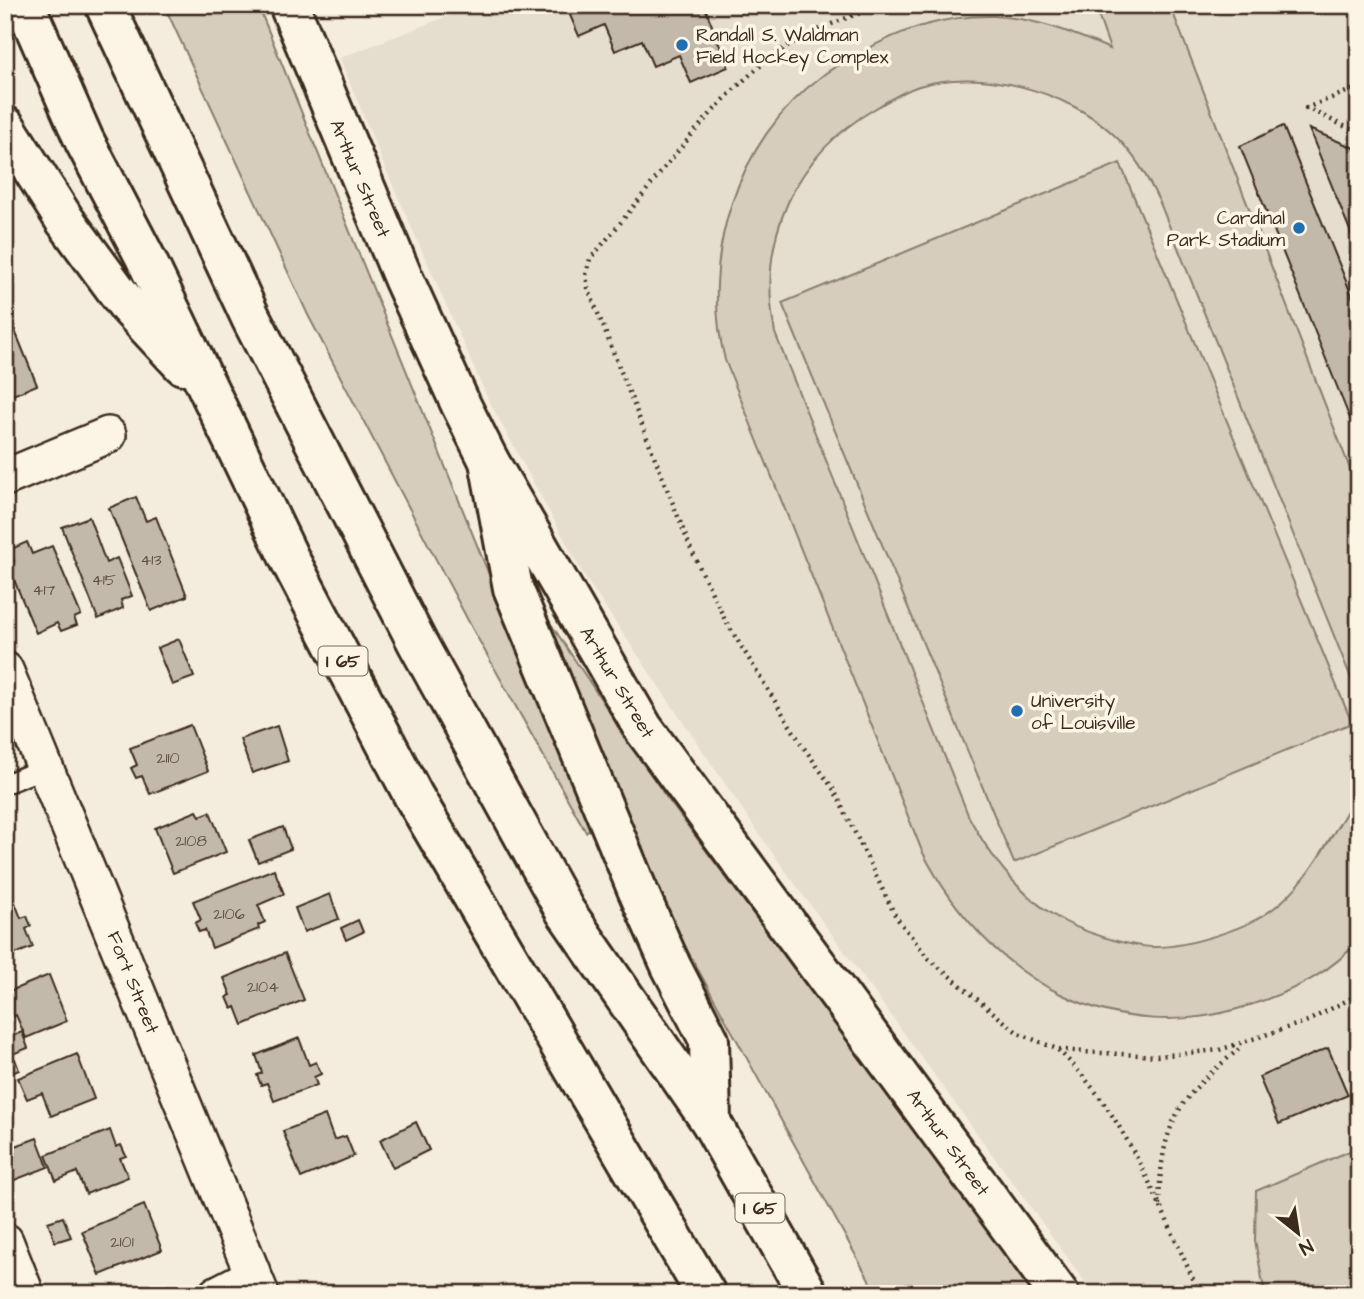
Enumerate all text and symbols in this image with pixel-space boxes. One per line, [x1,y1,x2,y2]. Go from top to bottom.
place label: Randall S. Waldman Field Hockey Complex [696,22,889,72]
marker: Randall S. Waldman Field Hockey Complex [674,37,690,53]
street label: Arthur Street [323,115,397,242]
place label: Cardinal Park Stadium [1167,205,1285,254]
marker: Cardinal Park Stadium [1291,220,1307,236]
house number: 413 [140,549,162,571]
house number: 415 [92,569,117,591]
house number: 417 [33,579,56,601]
street label: Arthur Street [573,622,661,744]
road number: I 65 [318,646,368,676]
place label: University of Louisville [1031,688,1135,737]
marker: University of Louisville [1009,703,1025,719]
house number: 2110 [156,747,180,769]
house number: 2108 [175,830,207,852]
house number: 2106 [213,903,245,925]
street label: Fort Street [100,927,166,1038]
house number: 2104 [247,976,279,998]
street label: Arthur Street [900,1084,996,1202]
road number: I 65 [736,1194,784,1223]
north arrow [1262,1198,1332,1268]
house number: 2101 [110,1231,134,1253]
text: N [1294,1232,1318,1261]

